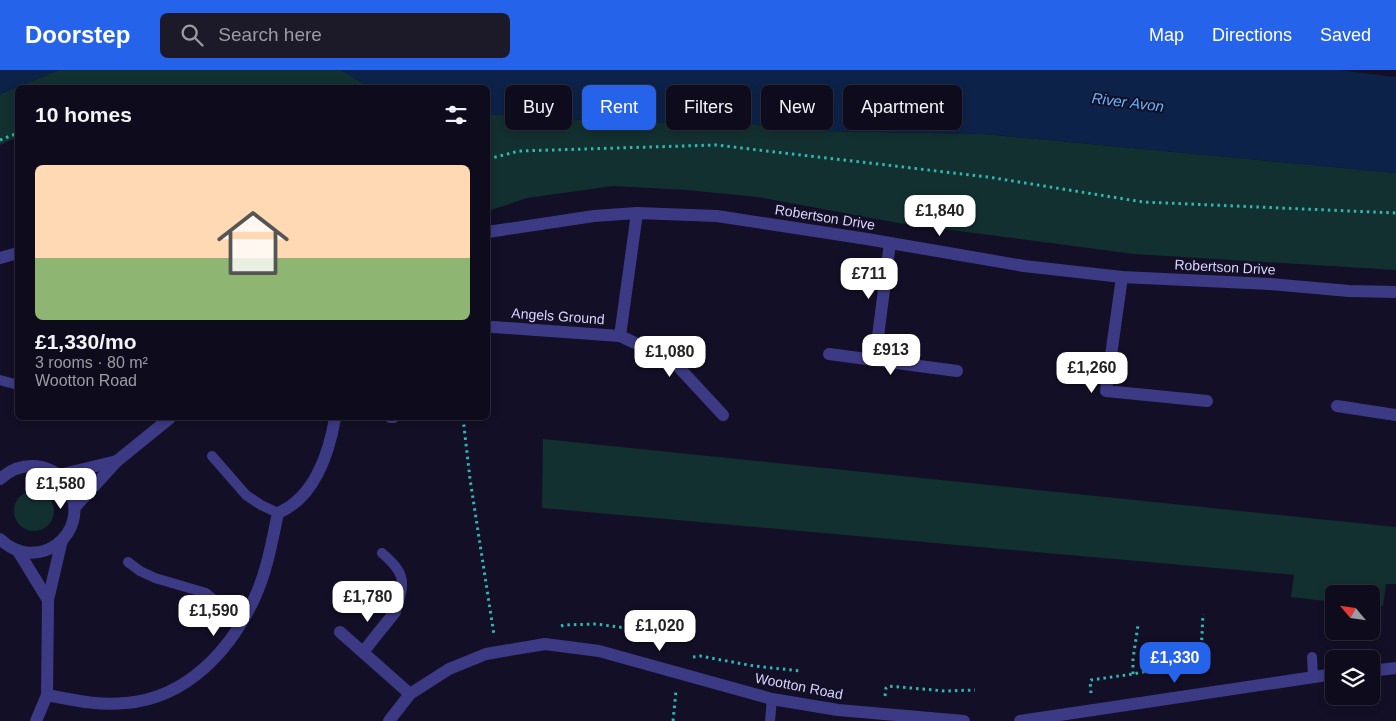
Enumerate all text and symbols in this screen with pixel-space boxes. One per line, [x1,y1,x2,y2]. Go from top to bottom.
search box [160,13,510,58]
text: Doorstep [25,21,130,48]
icon: search [178,21,206,49]
text: Search here [218,24,322,45]
text: Map [1149,25,1184,45]
text: Directions [1212,25,1292,45]
text: Saved [1320,25,1371,45]
chip: Buy [505,85,572,130]
chip: Rent [582,85,656,130]
chip: Filters [666,85,751,130]
chip: New [761,85,833,130]
chip: Apartment [843,85,962,130]
water label: River Avon [1091,89,1165,115]
icon: filters [442,101,470,129]
text: 10 homes [35,103,132,126]
pin: £1,840 [899,194,981,237]
icon: home [208,198,298,288]
street label: Robertson Drive [774,201,876,233]
text: £1,840 [916,202,964,219]
street label: Robertson Drive [1174,256,1276,278]
pin: £711 [839,258,899,300]
text: £711 [852,265,886,282]
street label: Angels Ground [511,305,605,327]
text: £1,330/mo [35,330,137,353]
pin: £913 [861,334,921,376]
pin: £1,080 [629,336,711,378]
text: £913 [873,341,909,358]
text: £1,080 [646,343,694,360]
pin: £1,260 [1051,352,1133,394]
text: 3 rooms · 80 m² [35,354,148,371]
text: £1,260 [1068,359,1116,376]
text: Wootton Road [35,372,137,389]
pin: £1,580 [20,468,102,510]
text: £1,580 [37,475,85,492]
pin: £1,780 [327,580,409,623]
north arrow [1325,585,1380,640]
map controls [1325,585,1380,705]
text: £1,780 [344,588,392,605]
pin: £1,590 [173,594,255,637]
text: £1,590 [190,602,238,619]
pin: £1,020 [619,610,701,652]
text: £1,020 [636,617,684,634]
pin: £1,330 [1134,642,1216,684]
text: £1,330 [1151,649,1199,666]
button: layers [1325,650,1380,705]
street label: Wootton Road [754,670,844,702]

